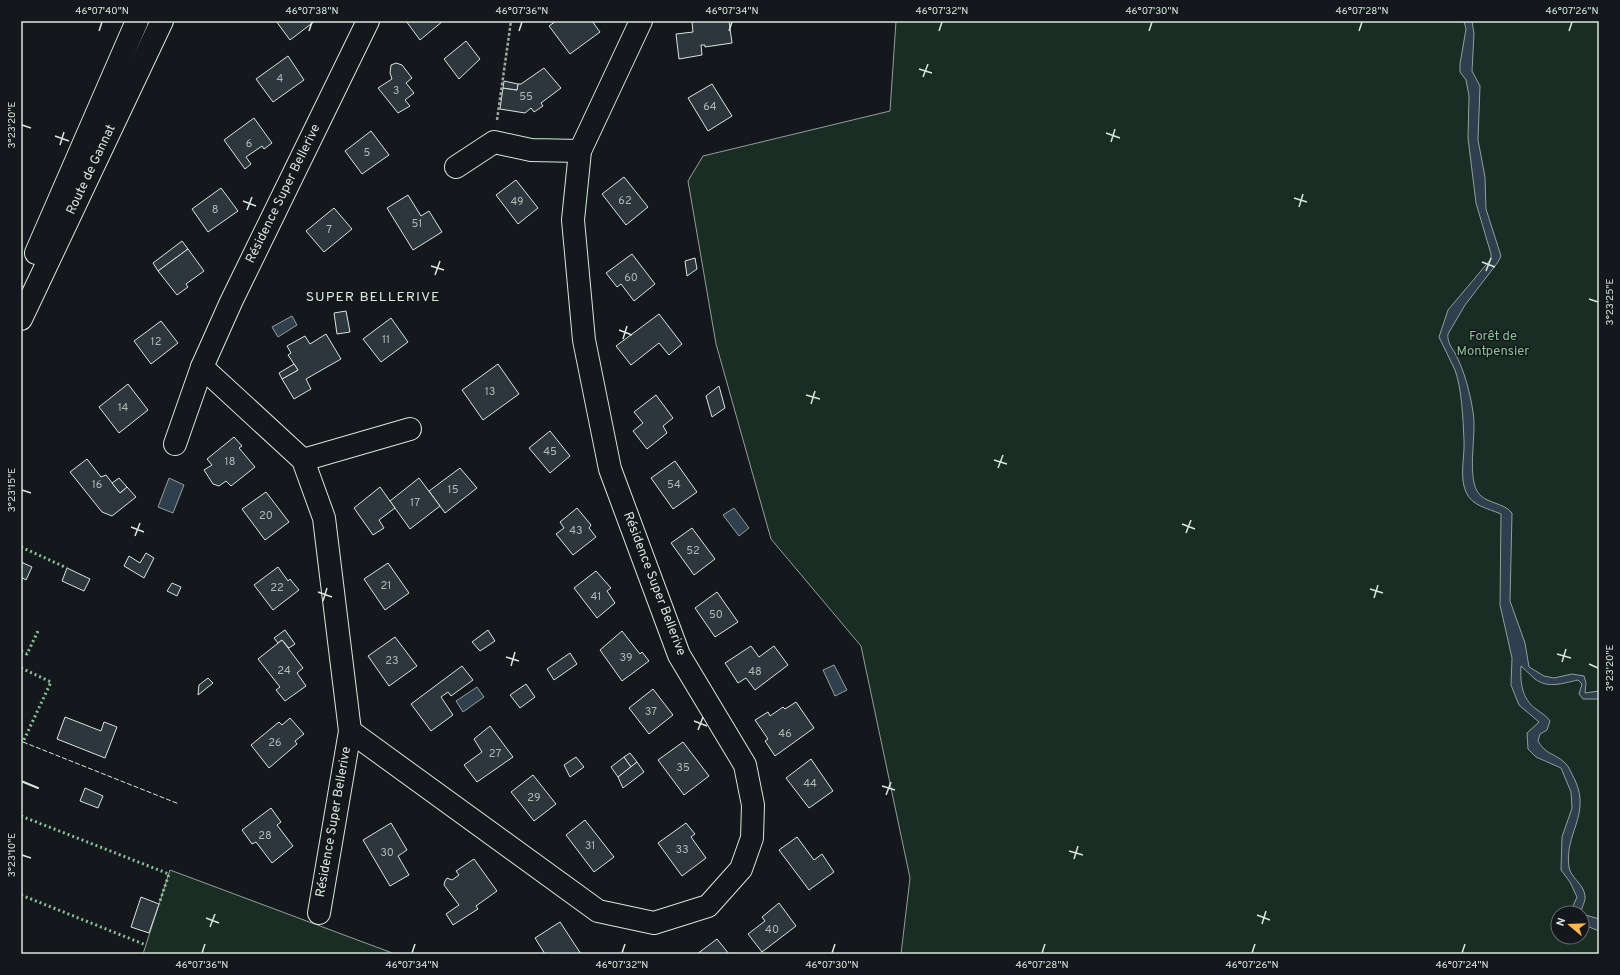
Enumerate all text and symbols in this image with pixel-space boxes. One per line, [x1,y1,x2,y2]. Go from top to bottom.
text: 46°07'40"N [75,5,129,18]
text: 46°07'38"N [286,5,339,18]
text: 46°07'36"N [496,5,548,18]
text: 46°07'34"N [705,5,759,18]
text: 46°07'32"N [916,5,968,18]
text: 46°07'30"N [1125,5,1179,18]
text: 46°07'28"N [1335,5,1389,18]
text: 46°07'26"N [1546,5,1598,18]
house number: 4 [277,72,284,86]
house number: 3 [393,84,399,98]
house number: 55 [519,90,533,104]
house number: 64 [703,100,717,114]
text: 3°23'20"E [6,102,19,148]
street label: Route de Gannat [63,122,120,217]
street label: Résidence Super Bellerive [243,122,324,266]
house number: 6 [246,137,252,151]
house number: 5 [364,146,371,160]
house number: 62 [618,194,632,208]
house number: 49 [510,195,524,209]
house number: 8 [212,203,218,217]
house number: 51 [412,217,422,231]
house number: 7 [326,223,332,237]
house number: 60 [624,271,638,285]
text: 3°23'25"E [1604,279,1617,325]
district label: SUPER BELLERIVE [306,289,440,306]
park label: Forêt de Montpensier [1457,329,1529,360]
house number: 11 [382,333,390,347]
house number: 12 [151,335,161,349]
house number: 13 [485,385,495,399]
house number: 14 [118,401,129,415]
house number: 45 [543,445,557,459]
house number: 18 [225,455,235,469]
text: 3°23'15"E [6,468,19,512]
house number: 16 [92,478,102,492]
house number: 54 [667,478,681,492]
house number: 15 [448,483,459,497]
house number: 17 [410,496,420,510]
house number: 20 [259,509,273,523]
street label: Résidence Super Bellerive [619,510,689,658]
house number: 43 [569,524,583,538]
house number: 52 [686,544,700,558]
house number: 21 [381,579,391,593]
house number: 22 [270,581,284,595]
house number: 41 [591,590,601,604]
house number: 50 [709,608,723,622]
text: 3°23'20"E [1604,645,1617,691]
house number: 39 [620,651,632,665]
house number: 23 [385,654,399,668]
house number: 24 [277,664,291,678]
house number: 48 [748,665,762,679]
house number: 37 [645,705,657,719]
house number: 46 [778,727,792,741]
house number: 26 [268,736,282,750]
street label: Résidence Super Bellerive [313,745,355,899]
house number: 27 [489,747,501,761]
house number: 35 [676,761,690,775]
house number: 44 [803,777,817,791]
house number: 29 [527,791,541,805]
house number: 28 [258,829,272,843]
text: 3°23'10"E [6,833,19,877]
house number: 31 [585,839,595,853]
house number: 33 [675,843,689,857]
house number: 30 [380,846,394,860]
north arrow [1550,905,1590,945]
text: N [1554,916,1569,928]
house number: 40 [765,923,779,937]
text: 46°07'36"N [176,959,228,972]
text: 46°07'34"N [385,959,439,972]
text: 46°07'32"N [596,959,648,972]
text: 46°07'30"N [805,959,859,972]
text: 46°07'28"N [1015,959,1069,972]
text: 46°07'26"N [1226,959,1278,972]
text: 46°07'24"N [1435,959,1489,972]

